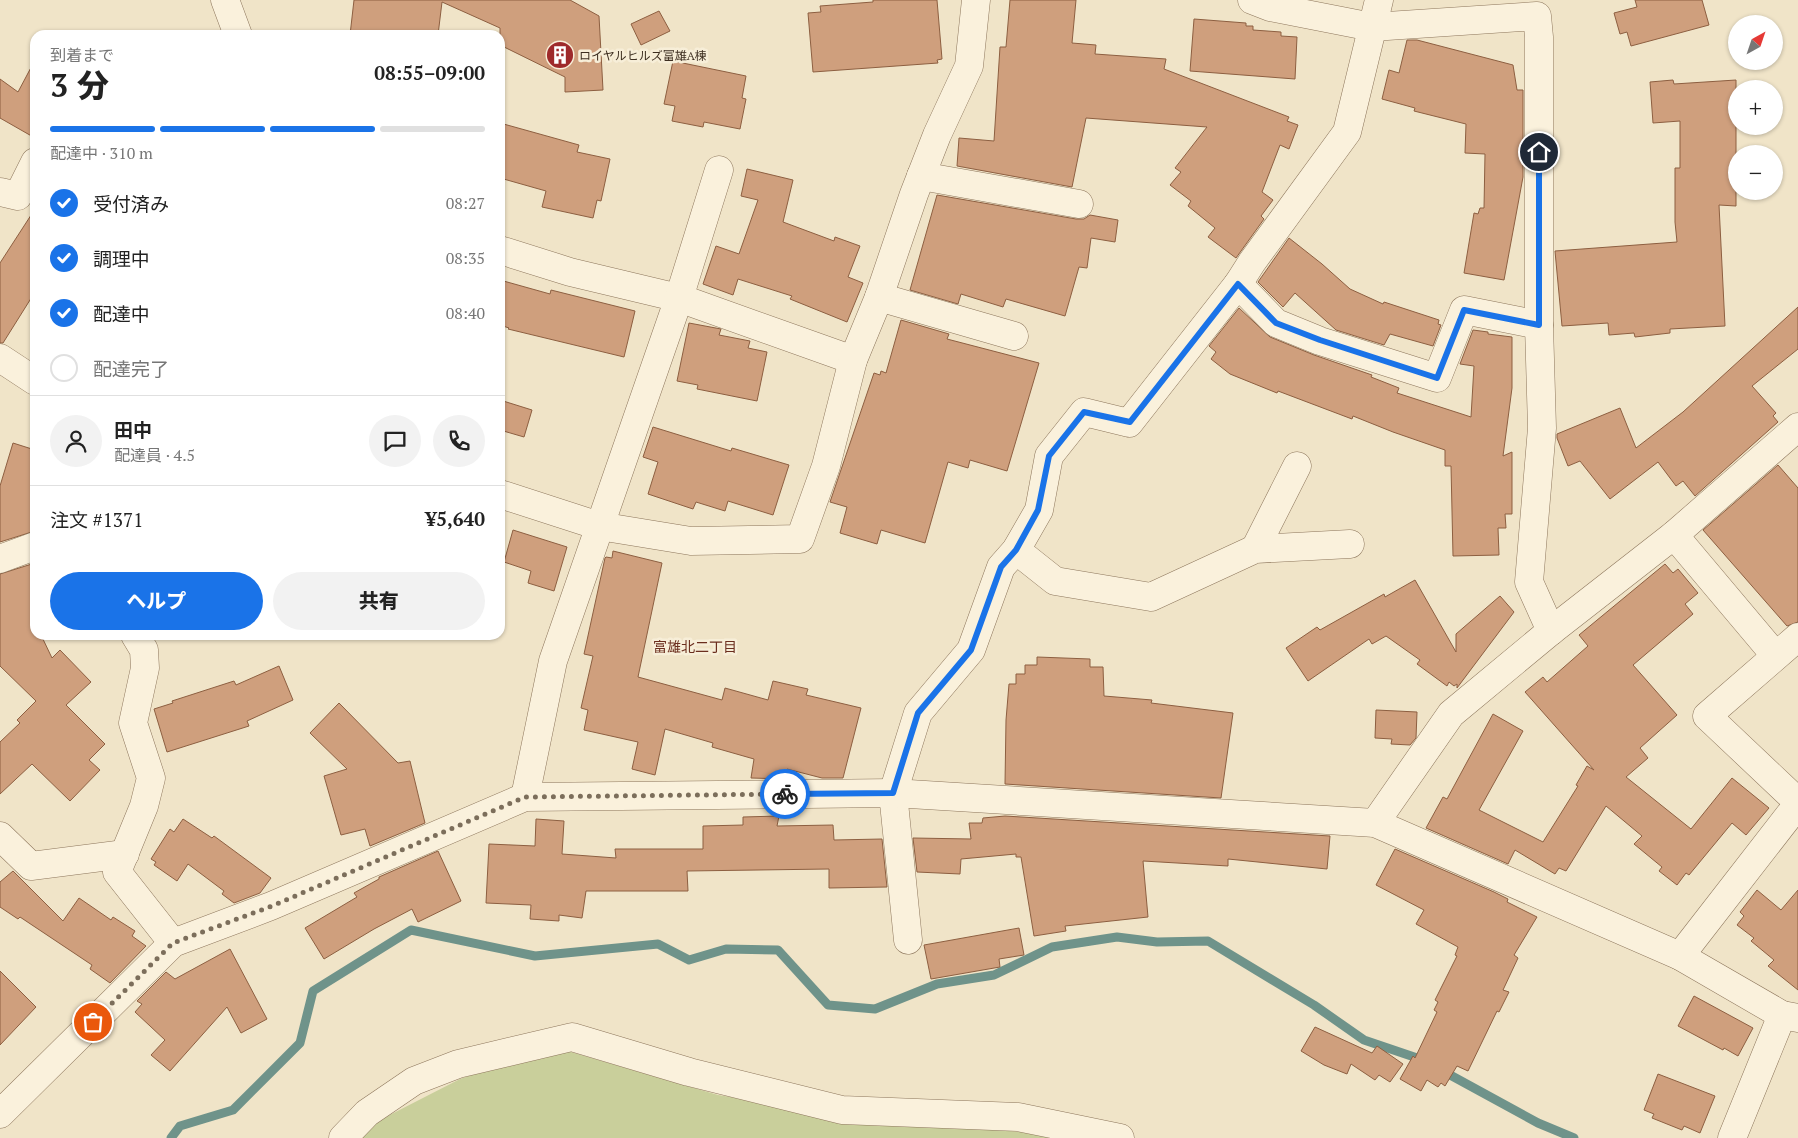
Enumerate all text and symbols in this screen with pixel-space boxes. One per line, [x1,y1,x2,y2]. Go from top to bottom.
north arrow [1728,15,1782,70]
map controls [1728,15,1783,200]
building icon: ロイヤルヒルズ富雄A棟 [545,40,575,70]
text: 到着まで [50,44,114,66]
place label: ロイヤルヒルズ富雄A棟 [579,48,707,63]
text: 08:55–09:00 [374,60,485,85]
text: 3 分 [50,64,109,106]
button: + [1728,80,1783,135]
pin [1518,131,1560,173]
icon: home [1525,138,1553,166]
text: 配達中 · 310 m [50,142,153,164]
button: − [1728,145,1783,200]
icon: check [50,189,78,217]
text: 受付済み [93,191,169,216]
text: 08:27 [446,192,485,214]
icon: check [50,244,78,272]
text: 調理中 [93,246,150,271]
text: 08:35 [446,247,485,269]
icon: check [50,299,78,327]
text: 配達中 [93,301,150,326]
text: 08:40 [446,302,485,324]
text: 配達完了 [93,356,169,381]
button: person [50,415,102,467]
button: chat [369,415,421,467]
button: phone [433,415,485,467]
text: 田中 [114,417,152,442]
text: 配達員 · 4.5 [114,444,195,466]
text: ¥5,640 [426,506,485,531]
text: 注文 #1371 [50,507,143,532]
button: ヘルプ [50,572,263,630]
button: 共有 [273,572,485,630]
district label: 富雄北二丁目 [653,637,737,656]
courier [760,769,810,819]
icon: bike [771,780,799,808]
pin [72,1001,114,1043]
icon: bag [79,1008,107,1036]

